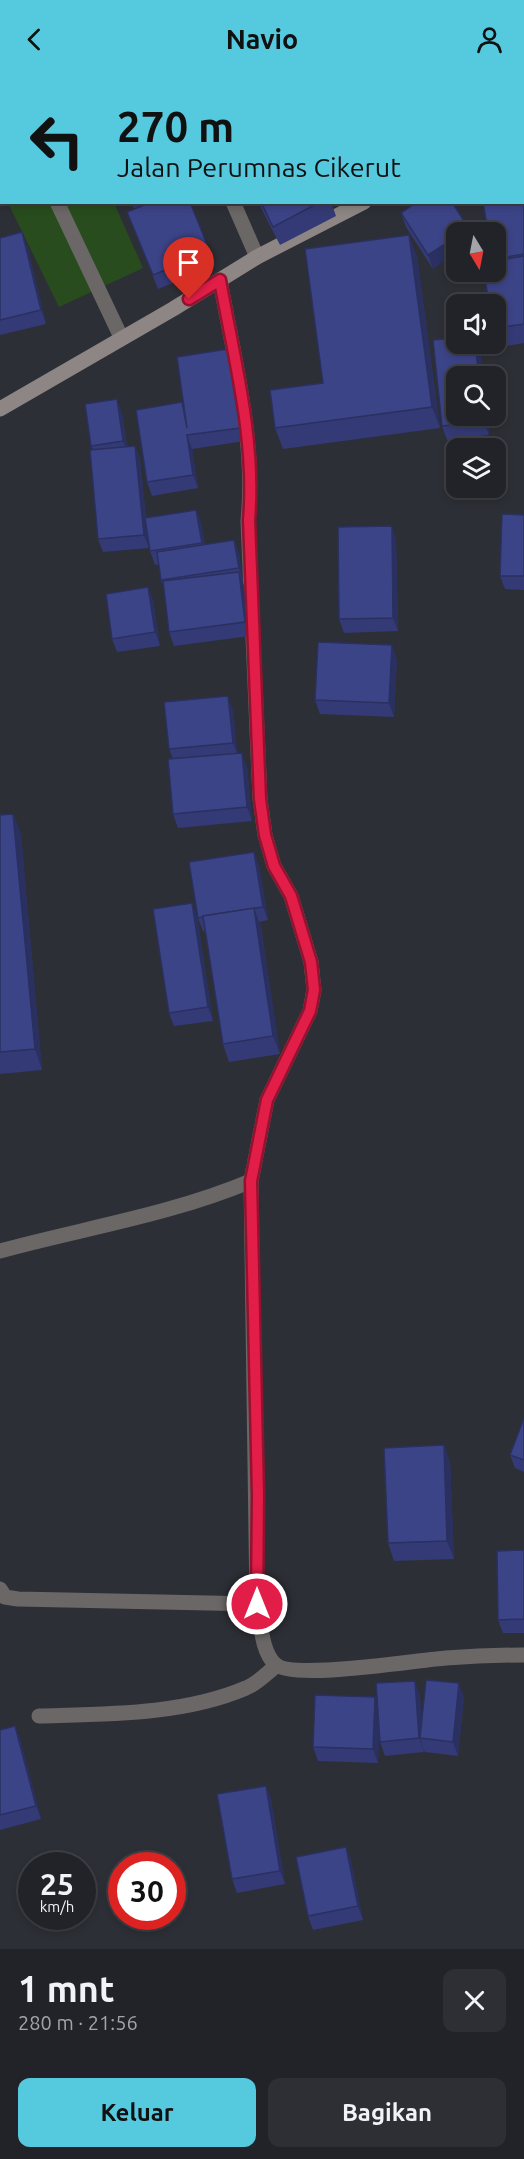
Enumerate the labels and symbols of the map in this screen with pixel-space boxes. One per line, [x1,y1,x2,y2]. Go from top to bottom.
north arrow [446,222,506,282]
pin [163,237,214,299]
position arrow [225,1572,289,1636]
speed limit sign: 30 [108,1852,186,1930]

